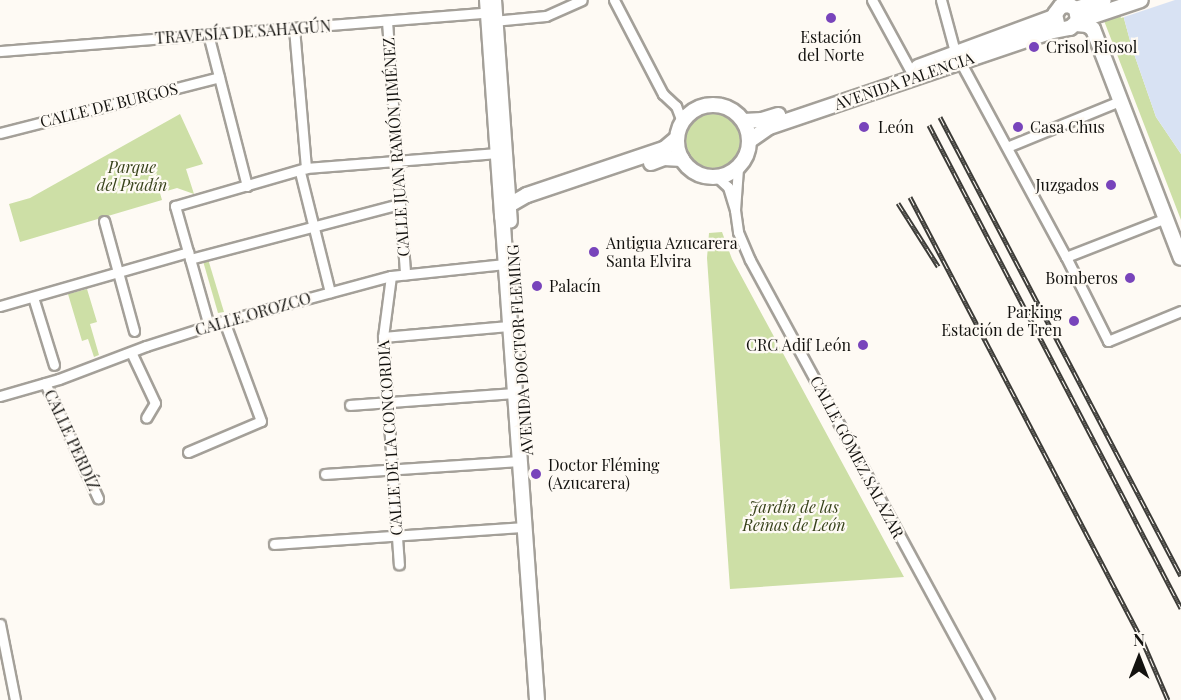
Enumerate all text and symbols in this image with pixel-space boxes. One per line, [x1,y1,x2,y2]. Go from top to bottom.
marker: Estación del Norte [824,11,838,25]
street label: TRAVESÍA DE SAHAGÚN [154,16,332,48]
place label: Estación del Norte [798,27,864,65]
street label: CALLE JUAN RAMÓN JIMÉNEZ [379,37,413,257]
place label: Crisol Riosol [1046,37,1137,57]
marker: Crisol Riosol [1027,40,1041,54]
street label: AVENIDA PALENCIA [832,48,976,114]
street label: CALLE DE BURGOS [38,79,180,131]
place label: León [878,117,914,137]
place label: Casa Chus [1030,117,1105,137]
marker: León [855,118,873,136]
marker: Casa Chus [1011,120,1025,134]
park label: Parque del Pradín [96,157,168,195]
place label: Juzgados [1036,175,1099,195]
marker: Juzgados [1104,178,1118,192]
place label: Antigua Azucarera Santa Elvira [606,233,738,271]
street label: AVENIDA DOCTOR FLEMING [503,244,537,456]
marker: Antigua Azucarera Santa Elvira [587,245,601,259]
place label: Bomberos [1045,268,1118,288]
marker: Bomberos [1123,271,1137,285]
place label: Palacín [549,276,601,296]
marker: Palacín [530,279,544,293]
street label: CALLE OROZCO [193,288,313,340]
place label: Parking Estación de Tren [941,302,1062,340]
marker: Parking Estación de Tren [1067,314,1081,328]
place label: CRC Adif León [745,335,851,355]
marker: CRC Adif León [856,338,870,352]
street label: CALLE DE LA CONCORDIA [374,340,406,536]
street label: CALLE GÓMEZ SALAZAR [806,373,908,541]
street label: CALLE PERDÍZ [40,386,104,494]
place label: Doctor Fléming (Azucarera) [548,455,660,493]
marker: Doctor Fléming (Azucarera) [529,467,543,481]
park label: Jardín de las Reinas de León [742,497,846,535]
north arrow [1109,628,1169,688]
text: N [1133,629,1145,650]

